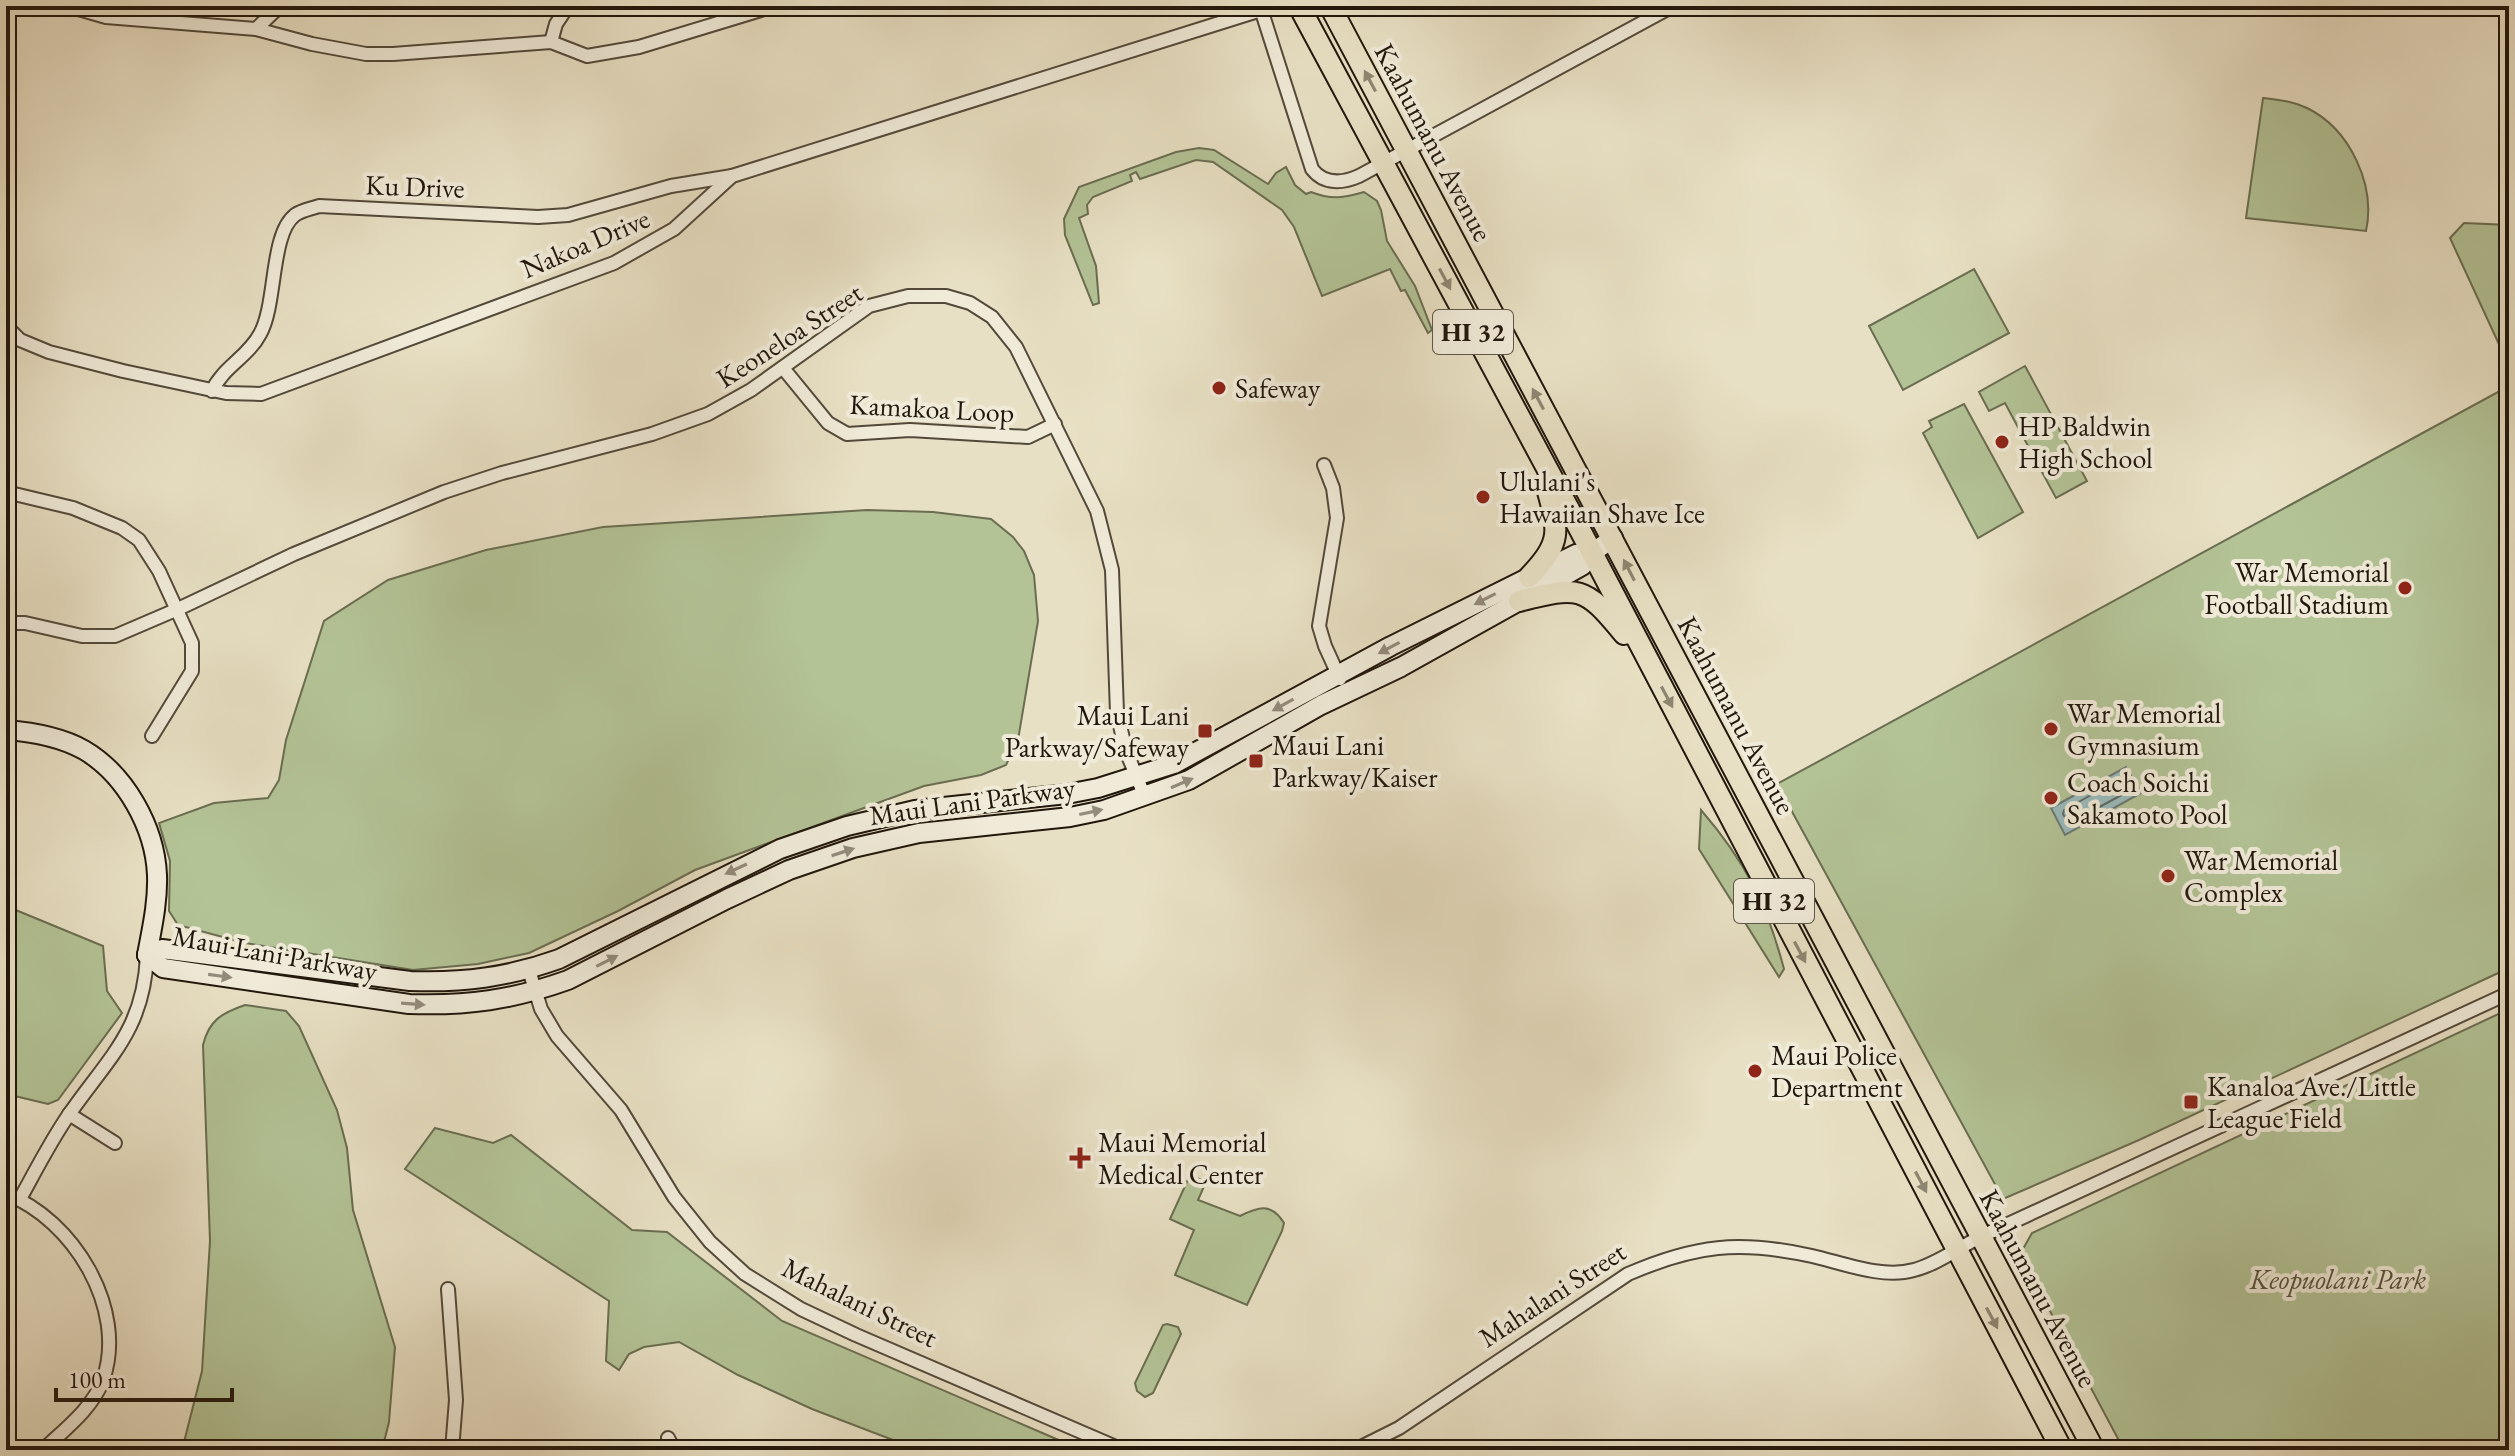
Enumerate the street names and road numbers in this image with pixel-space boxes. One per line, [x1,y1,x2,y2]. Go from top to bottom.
street label: Kaahumanu Avenue [1367,37,1501,247]
street label: Ku Drive [365,166,465,206]
street label: Nakoa Drive [515,200,655,286]
street label: Keoneloa Street [709,274,869,396]
road number: HI 32 [1433,310,1513,354]
street label: Kamakoa Loop [849,386,1015,430]
street label: Kaahumanu Avenue [1670,610,1804,820]
street label: Maui Lani Parkway [867,769,1078,833]
road number: HI 32 [1734,879,1814,923]
street label: Maui Lani Parkway [170,917,381,989]
street label: Kaahumanu Avenue [1972,1183,2106,1393]
street label: Mahalani Street [1472,1233,1632,1355]
street label: Mahalani Street [777,1249,944,1355]

